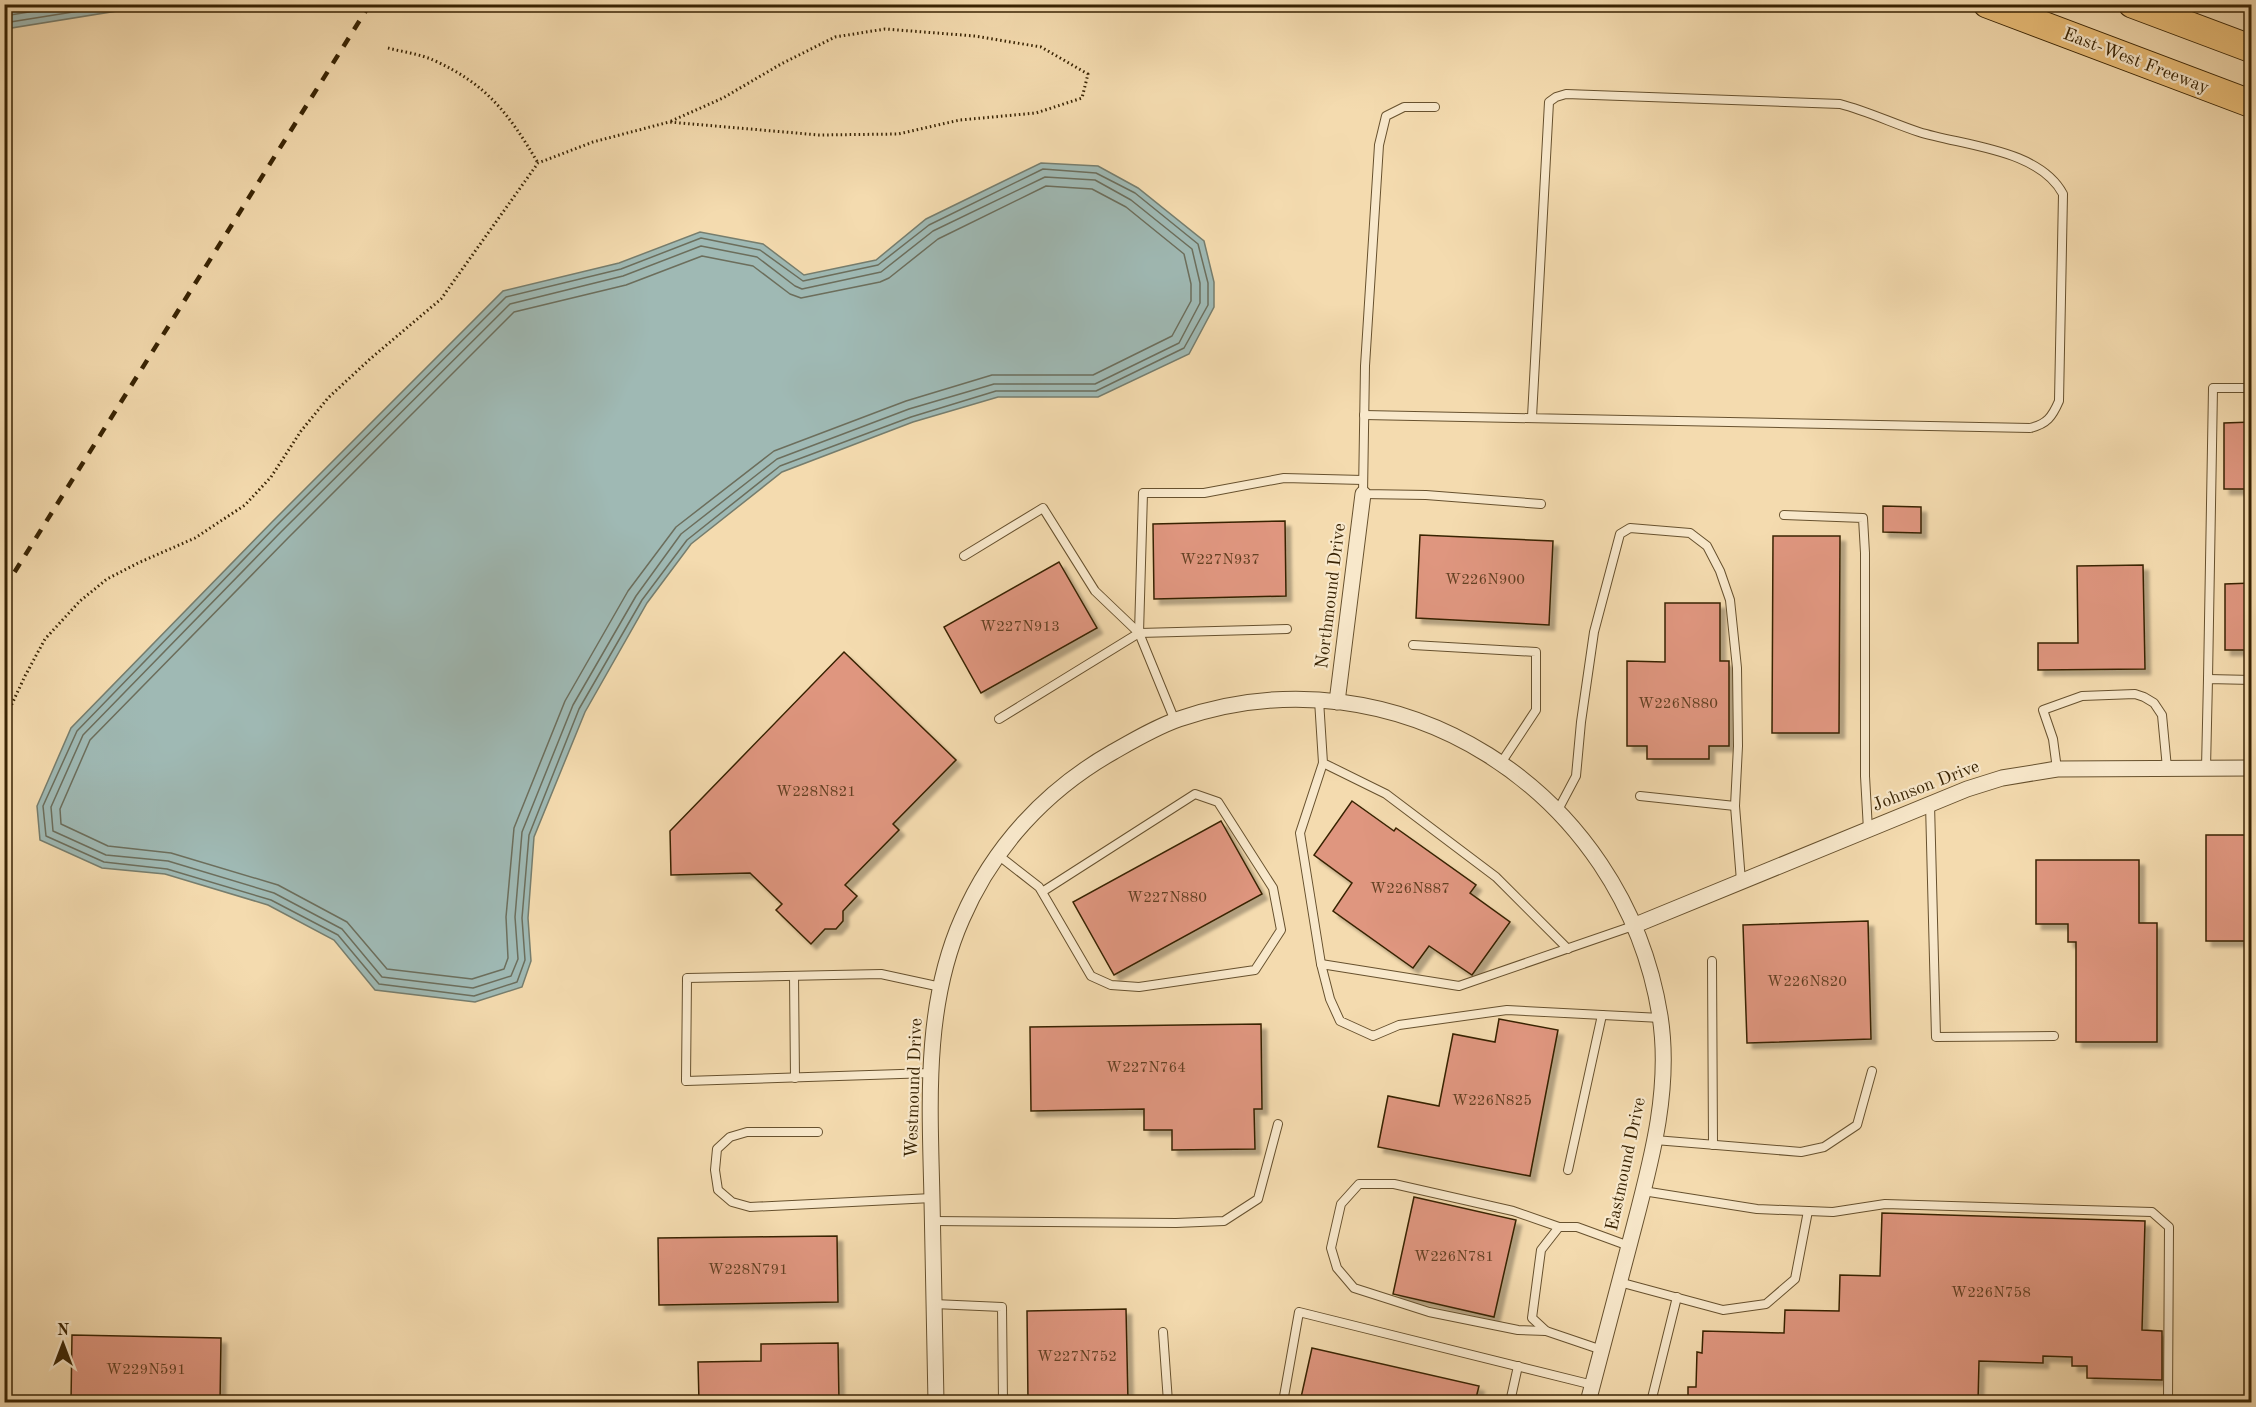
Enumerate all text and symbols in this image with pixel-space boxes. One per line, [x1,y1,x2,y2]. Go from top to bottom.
street label: East-West Freeway [2061,25,2212,97]
street label: Northmound Drive [1313,522,1349,670]
house number: W227N937 [1180,553,1260,568]
house number: W226N900 [1445,573,1525,588]
house number: W227N913 [980,620,1060,635]
house number: W226N880 [1638,697,1718,712]
street label: Johnson Drive [1870,757,1982,815]
house number: W228N821 [776,785,856,800]
house number: W226N887 [1370,882,1450,897]
house number: W227N880 [1127,891,1207,906]
house number: W226N820 [1767,975,1847,990]
street label: Westmound Drive [903,1018,925,1158]
house number: W227N764 [1106,1061,1186,1076]
house number: W226N825 [1452,1094,1532,1109]
street label: Eastmound Drive [1603,1096,1649,1232]
house number: W226N781 [1414,1250,1494,1265]
house number: W228N791 [708,1263,788,1278]
house number: W226N758 [1951,1286,2031,1301]
north arrow [33,1314,93,1374]
text: N [57,1323,70,1339]
house number: W227N752 [1037,1350,1117,1365]
house number: W229N591 [106,1363,186,1378]

